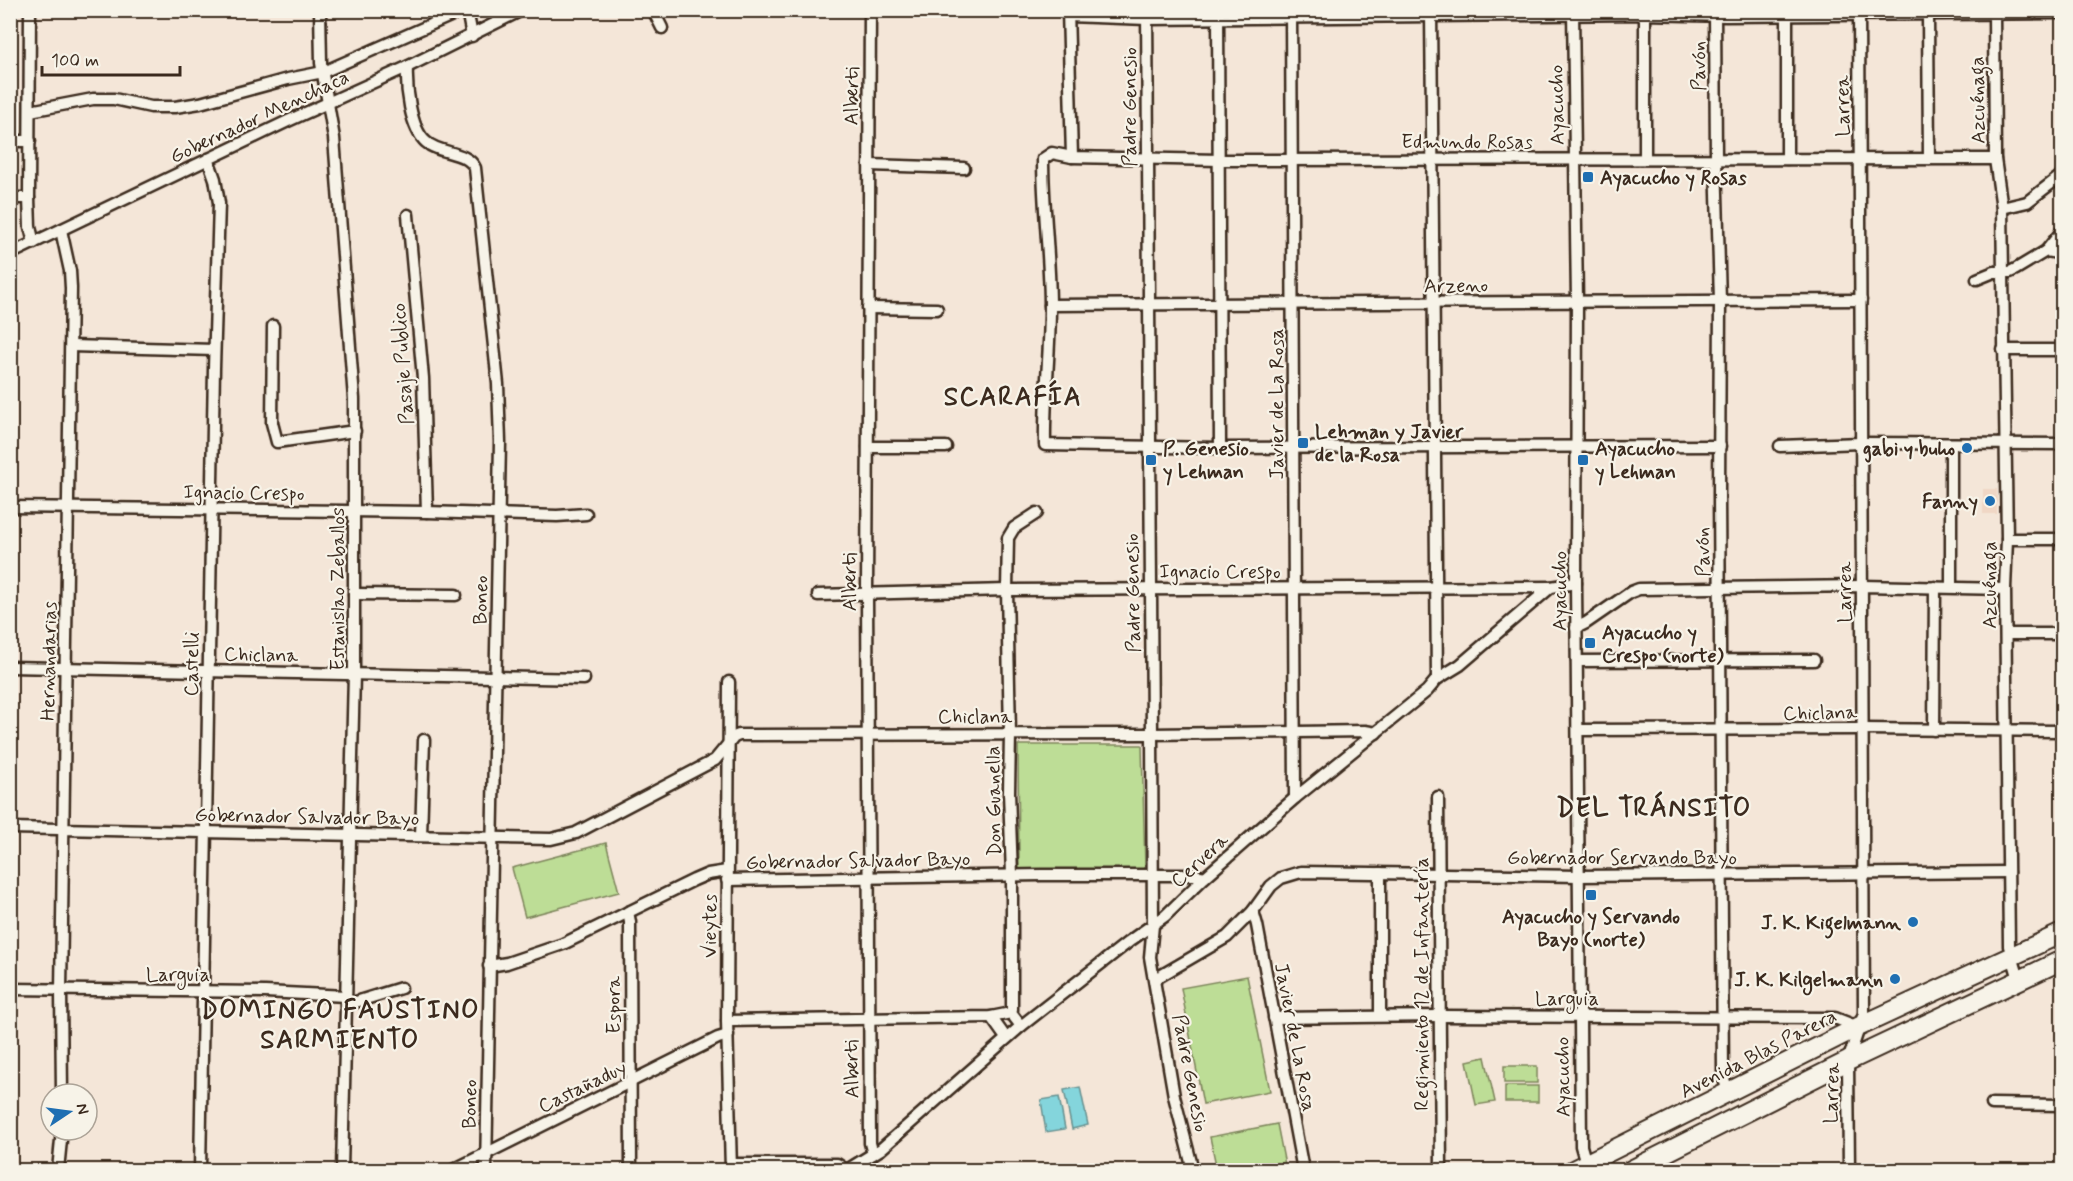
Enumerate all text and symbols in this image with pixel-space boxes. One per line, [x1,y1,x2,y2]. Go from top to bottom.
scale bar [42,39,180,77]
street label: Pavón [1686,41,1713,91]
street label: Padre Genesio [1117,47,1144,167]
text: 100 m [51,49,99,73]
street label: Azcuénaga [1964,56,1995,144]
street label: Gobernador Menchaca [166,64,354,171]
street label: Ayacucho [1543,65,1572,145]
street label: Alberti [838,66,867,126]
street label: Larrea [1829,74,1858,137]
street label: Edmundo Rosas [1401,129,1533,156]
place label: Ayacucho y Rosas [1600,165,1747,192]
marker: Ayacucho y Rosas [1581,170,1595,184]
street label: Arzeno [1424,272,1488,301]
street label: Pasaje Publico [386,302,421,426]
street label: Javier de La Rosa [1264,329,1291,480]
district label: SCARAFÍA [944,379,1082,415]
place label: Lehman y Javier de la Rosa [1315,419,1464,469]
place label: P. Genesio y Lehman [1163,436,1249,486]
marker: Lehman y Javier de la Rosa [1296,436,1310,450]
place label: Ayacucho y Lehman [1595,436,1676,486]
place label: gabi y buho [1863,436,1955,463]
marker: gabi y buho [1960,441,1974,455]
marker: P. Genesio y Lehman [1144,453,1158,467]
marker: Ayacucho y Lehman [1576,453,1590,467]
street label: Ignacio Crespo [183,479,305,508]
place label: Fanny [1922,489,1978,516]
marker: Fanny [1983,494,1997,508]
street label: Estanislao Zeballos [325,507,352,671]
street label: Pavón [1690,527,1717,577]
street label: Padre Genesio [1119,533,1148,653]
street label: Azcuénaga [1977,541,2006,629]
street label: Ayacucho [1547,551,1574,631]
street label: Alberti [837,553,864,611]
street label: Ignacio Crespo [1159,559,1281,586]
street label: Larrea [1832,560,1859,623]
street label: Boneo [468,575,495,625]
street label: Hernandarias [35,601,64,721]
place label: Ayacucho y Crespo (norte) [1602,620,1724,670]
street label: Castelli [178,631,207,697]
marker: Ayacucho y Crespo (norte) [1583,636,1597,650]
street label: Chiclana [224,641,299,670]
street label: Chiclana [1783,699,1858,728]
street label: Chiclana [938,704,1013,731]
street label: Don Guanella [980,746,1009,856]
district label: DEL TRÁNSITO [1556,790,1752,826]
street label: Gobernador Salvador Bayo [194,802,420,833]
street label: Cervera [1165,827,1235,895]
street label: Gobernador Servando Bayo [1507,845,1737,872]
street label: Gobernador Salvador Bayo [745,846,971,877]
street label: Regimiento 12 de Infantería [1409,857,1438,1111]
marker: Ayacucho y Servando Bayo (norte) [1584,888,1598,902]
street label: Vieytes [697,894,724,958]
place label: Ayacucho y Servando Bayo (norte) [1502,904,1680,954]
place label: J. K. Kigelmann [1761,910,1901,939]
marker: J. K. Kigelmann [1906,915,1920,929]
street label: Javier de La Rosa [1267,961,1322,1114]
street label: Larguia [146,962,210,990]
place label: J. K. Kilgelmann [1734,967,1883,996]
marker: J. K. Kilgelmann [1888,972,1902,986]
street label: Espora [601,975,628,1034]
street label: Larguia [1535,986,1599,1014]
district label: DOMINGO FAUSTINO SARMIENTO [200,994,480,1058]
street label: Avenida Blas Parera [1676,1003,1842,1106]
street label: Padre Genesio [1165,1012,1214,1134]
street label: Ayacucho [1549,1037,1578,1117]
street label: Alberti [838,1039,867,1099]
street label: Castañaduy [534,1054,631,1120]
street label: Larrea [1818,1061,1847,1124]
street label: Boneo [457,1079,484,1129]
north arrow [39,1082,99,1142]
text: N [71,1101,94,1117]

